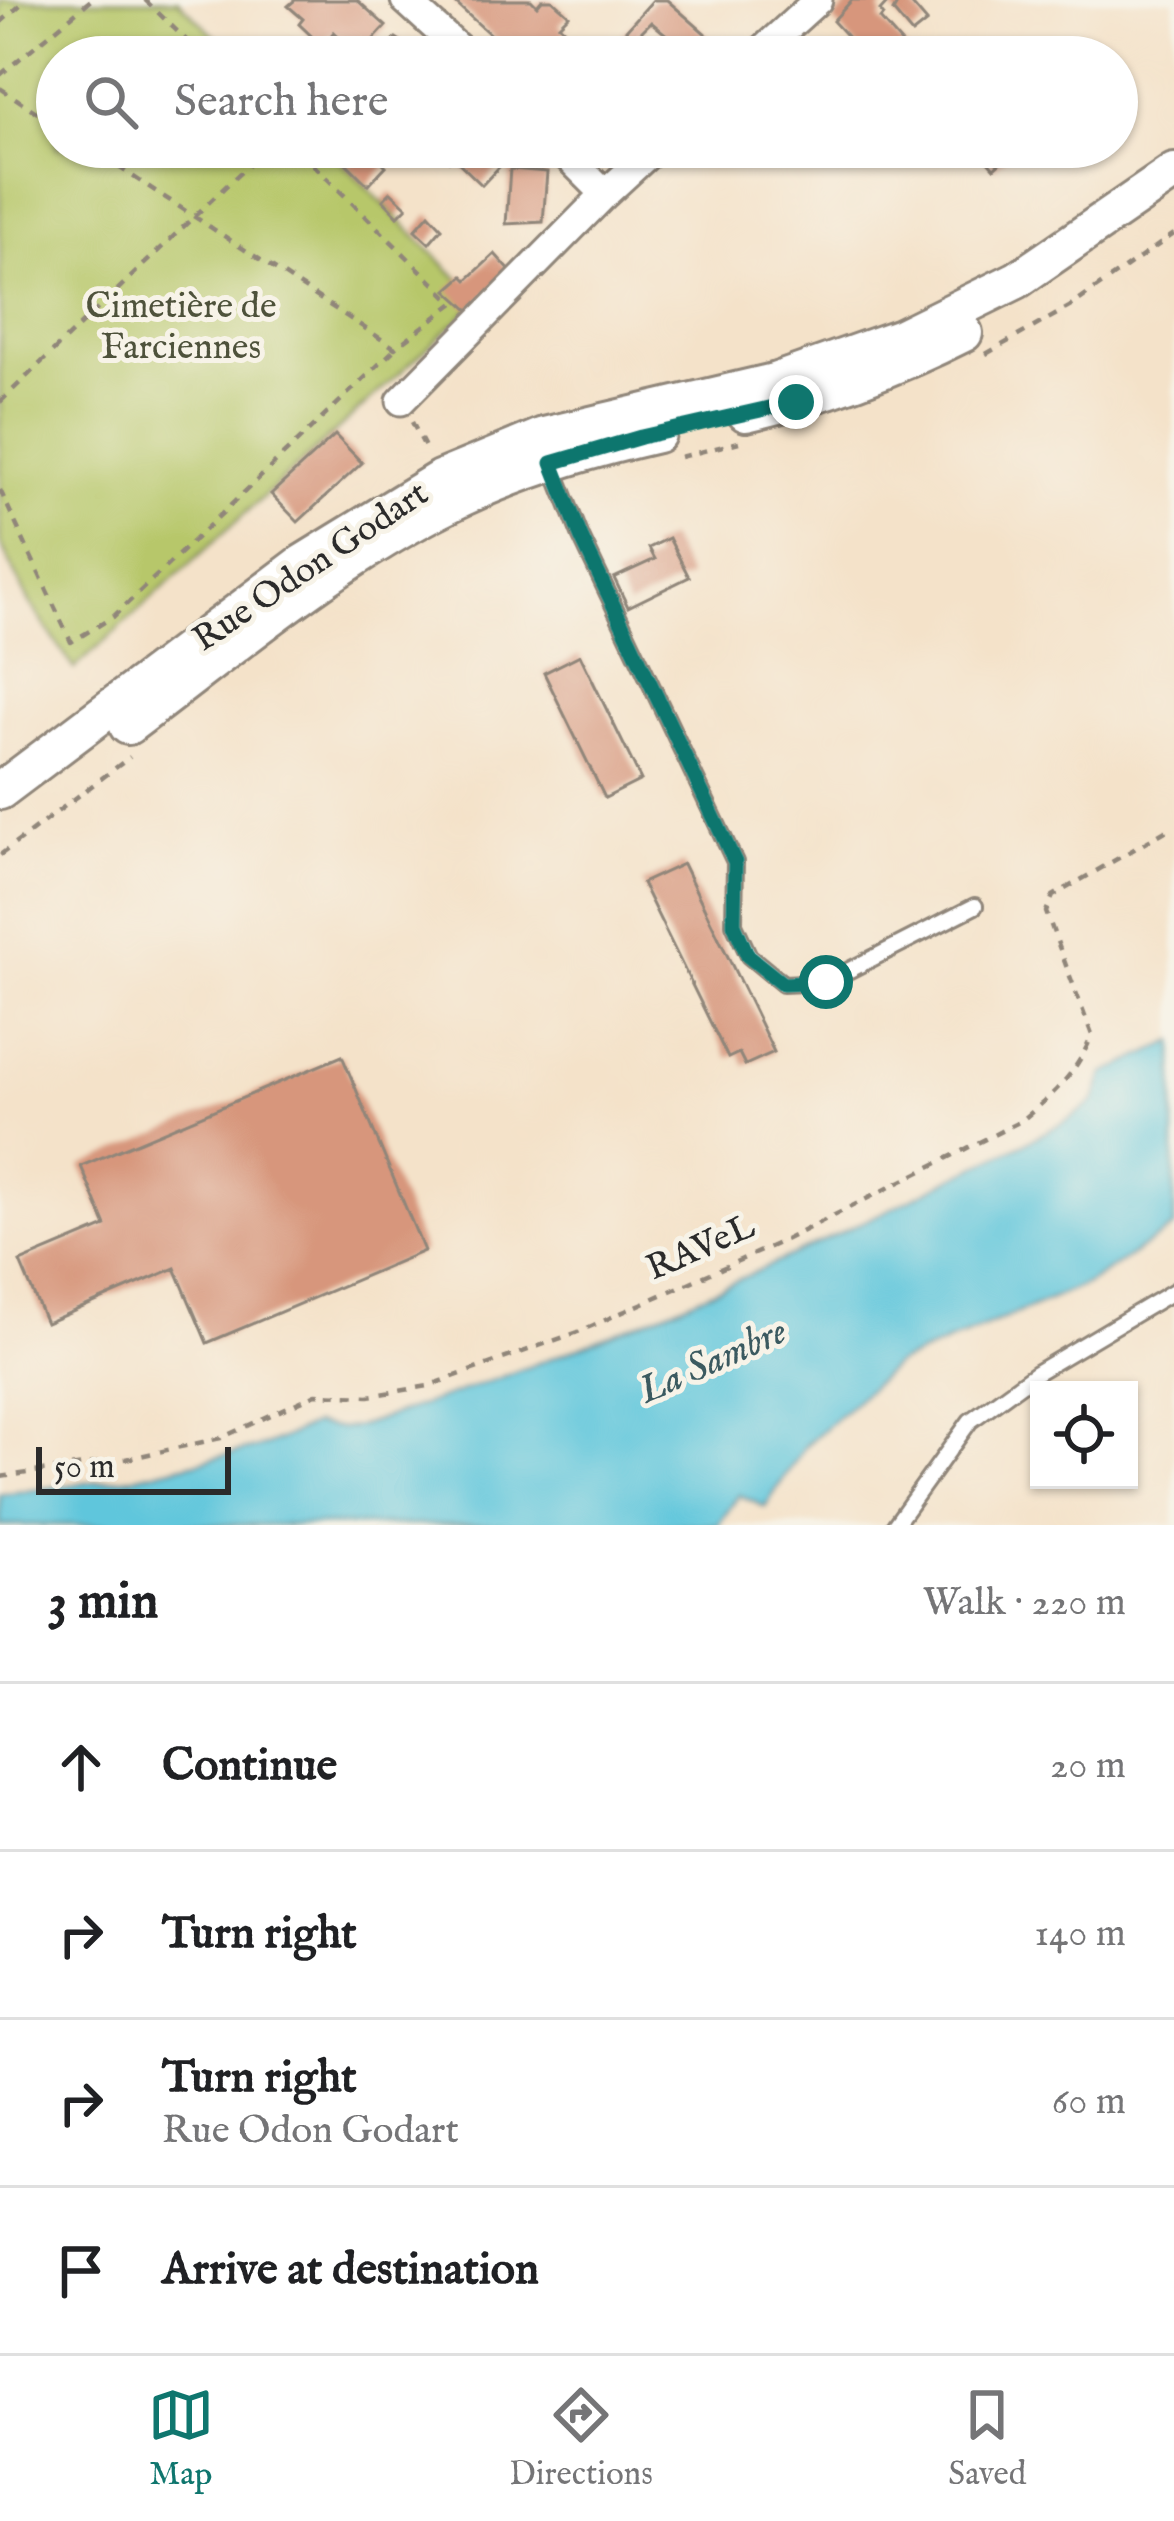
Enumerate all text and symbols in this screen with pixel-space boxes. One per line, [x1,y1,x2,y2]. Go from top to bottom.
search box [36,36,1138,168]
icon: search [78,69,144,135]
text: Search here [174,74,388,131]
park label: Cimetière de Farciennes [85,284,277,371]
route end [769,375,823,429]
street label: Rue Odon Godart [185,471,437,663]
route start [799,955,853,1009]
street label: RAVeL [640,1204,763,1292]
water label: La Sambre [630,1308,795,1417]
map controls [1030,1381,1138,1489]
button: locate [1030,1381,1138,1489]
scale bar [36,1441,231,1494]
text: 50 m [54,1447,115,1489]
text: 3 min [48,1571,158,1636]
text: Walk · 220 m [923,1579,1126,1628]
icon: ahead [48,1734,114,1800]
text: Continue [162,1738,337,1795]
text: 20 m [1050,1742,1126,1791]
icon: right [48,1902,114,1968]
text: Turn right [162,1906,357,1963]
text: 140 m [1035,1910,1126,1959]
text: Turn right [162,2050,357,2107]
icon: right [48,2070,114,2136]
text: 60 m [1052,2078,1126,2127]
text: Rue Odon Godart [162,2107,459,2156]
icon: arrive [48,2238,114,2304]
text: Arrive at destination [162,2242,539,2299]
tab: Map [148,2382,214,2496]
tab: Directions [509,2382,653,2496]
tab: Saved [948,2382,1026,2496]

